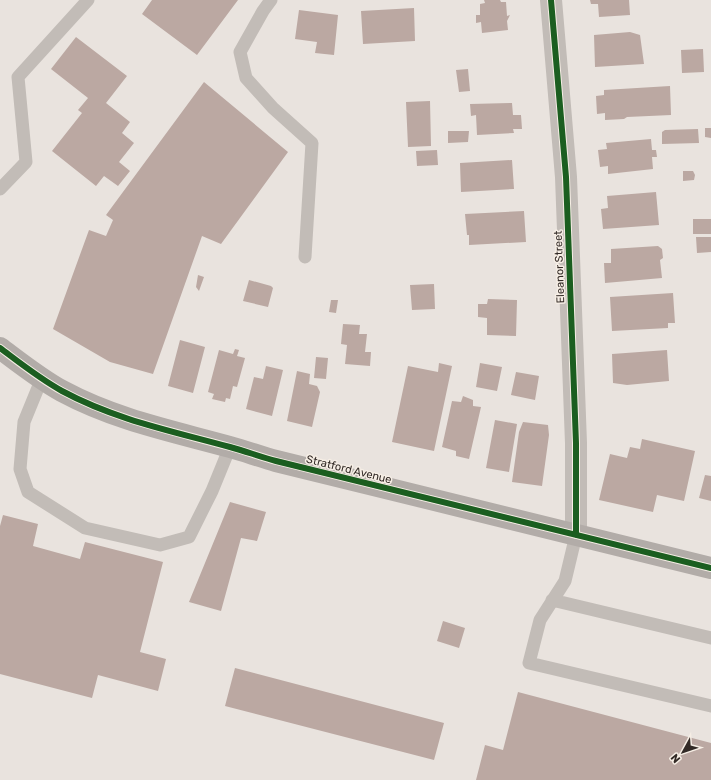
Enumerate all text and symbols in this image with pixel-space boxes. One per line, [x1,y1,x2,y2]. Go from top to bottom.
street label: Eleanor Street [552,230,567,304]
street label: Stratford Avenue [305,453,393,486]
north arrow [663,732,703,772]
text: N [668,751,683,765]

